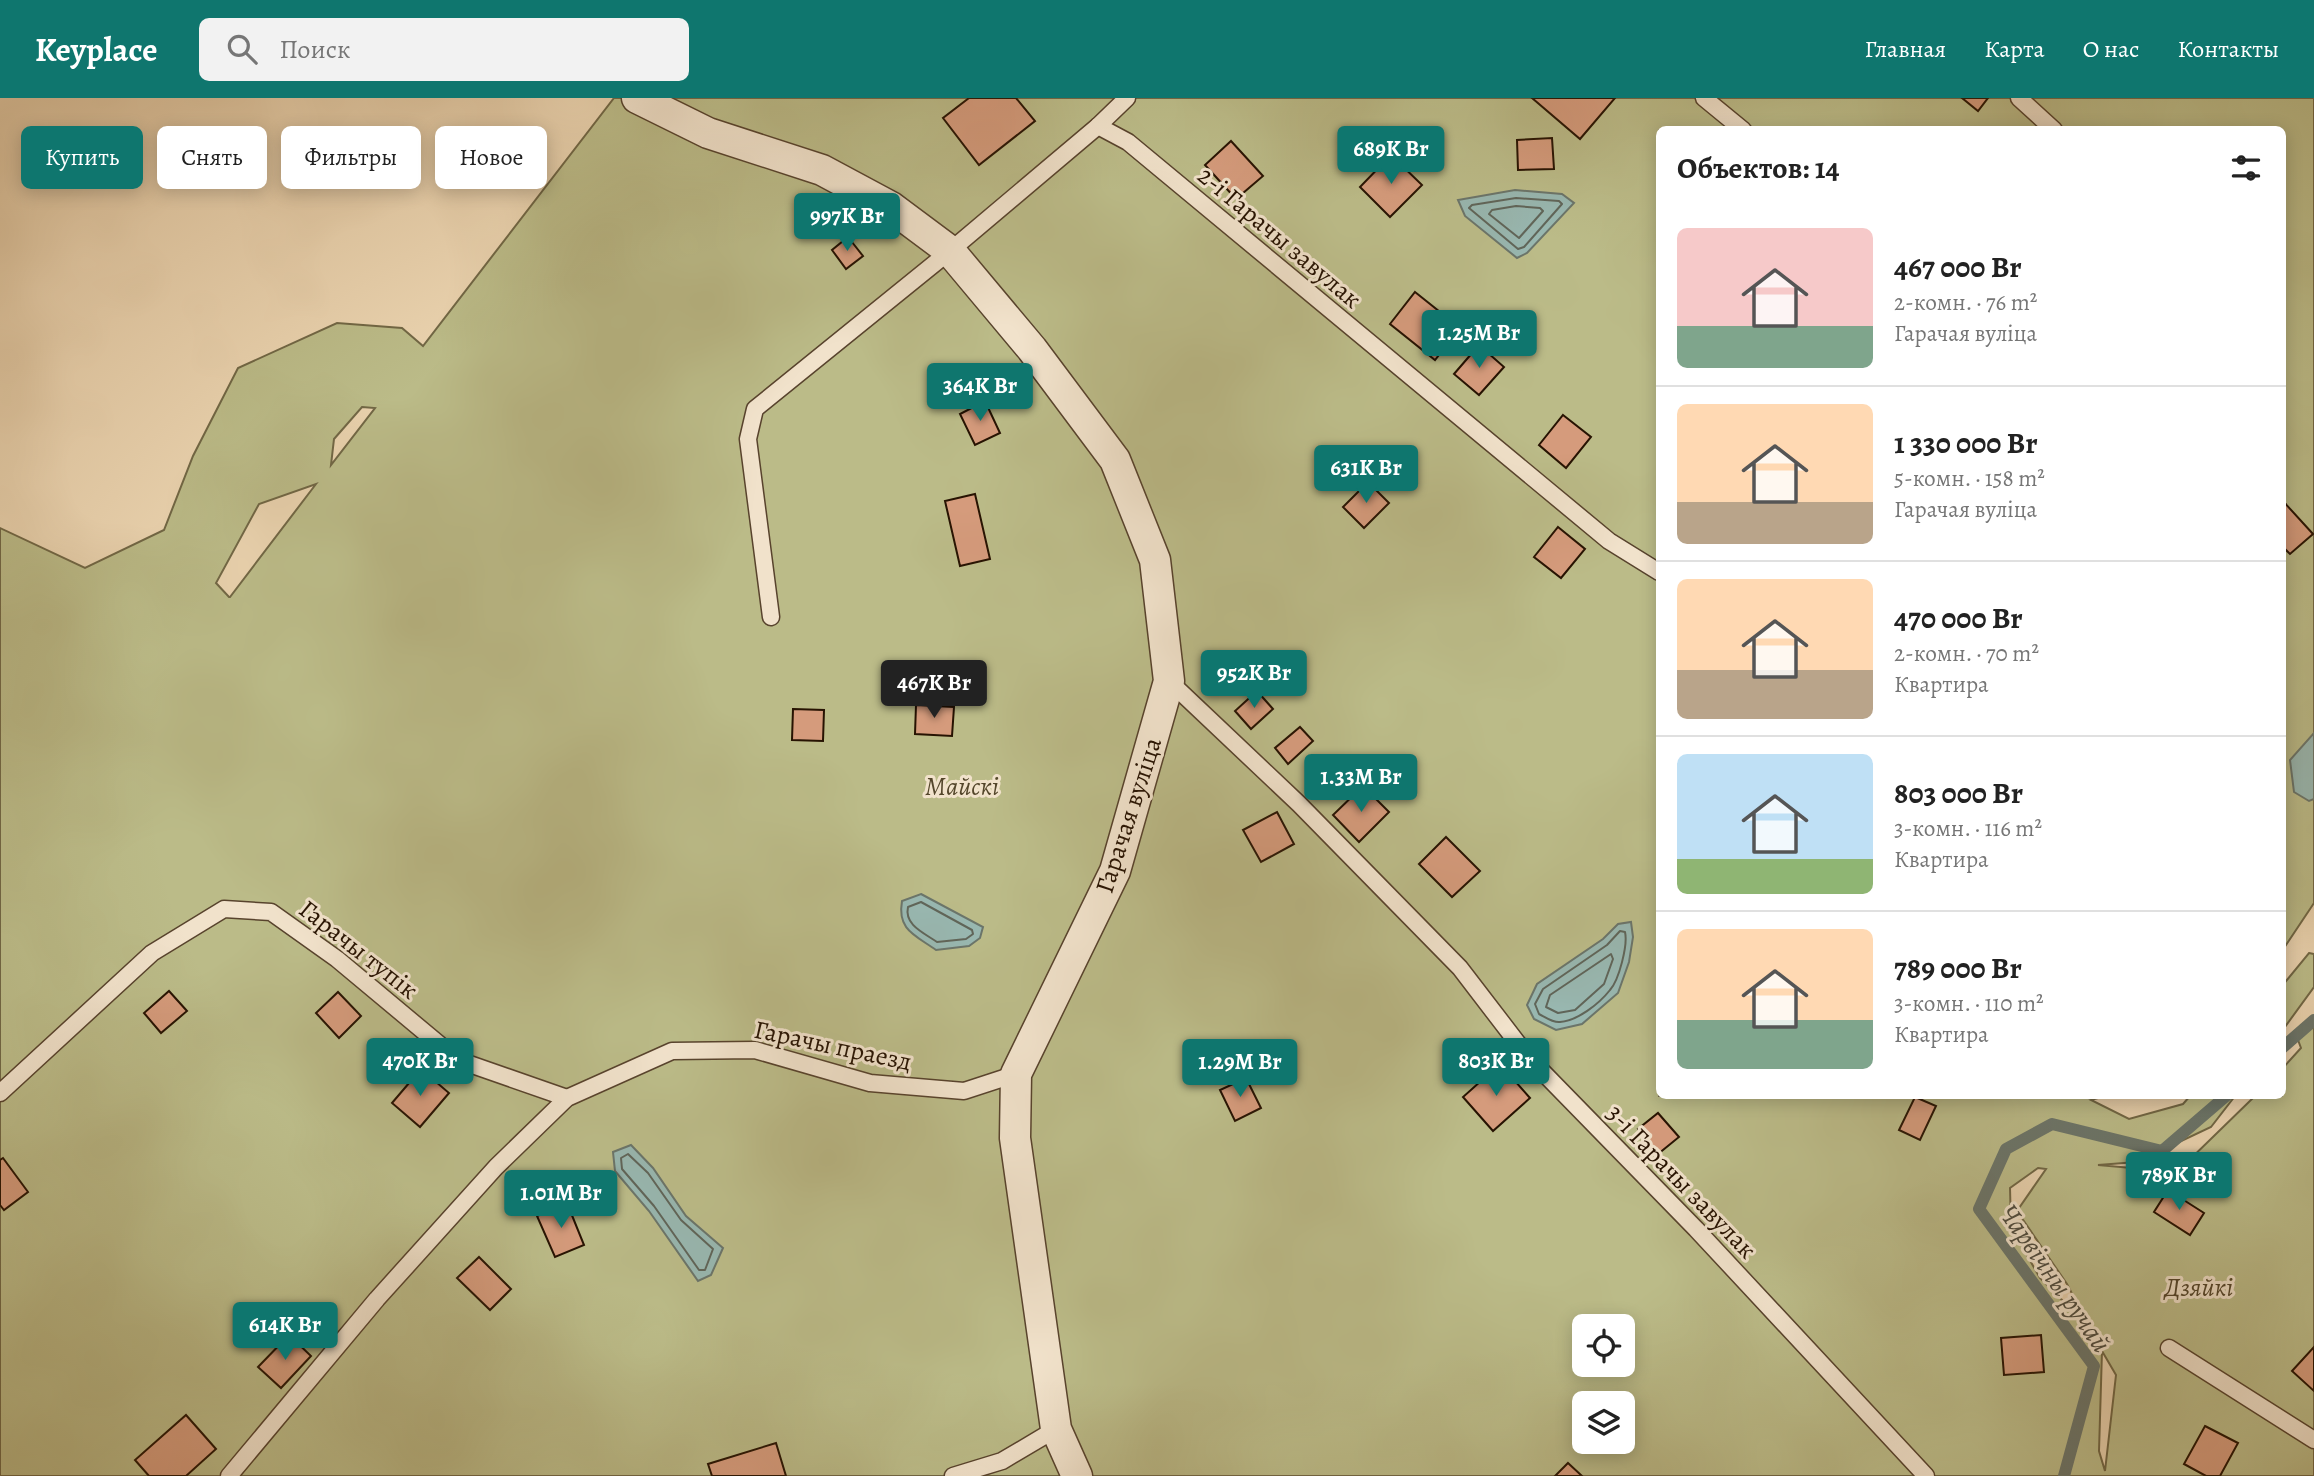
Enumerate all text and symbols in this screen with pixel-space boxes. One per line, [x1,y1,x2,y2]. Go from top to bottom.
search box [199,18,689,81]
text: Keyplace [35,27,157,72]
icon: search [223,30,261,68]
text: Поиск [279,32,351,67]
text: Главная [1865,33,1946,65]
text: Карта [1984,33,2045,65]
text: О нас [2083,33,2139,65]
text: Контакты [2177,33,2279,65]
chip: Купить [21,126,143,189]
chip: Снять [157,126,267,189]
chip: Фильтры [281,126,421,189]
chip: Новое [435,126,547,189]
pin: 689K Br [1326,126,1456,186]
text: 689K Br [1353,133,1429,164]
text: Объектов: 14 [1677,148,1839,188]
icon: filters [2227,149,2265,187]
street label: 2-і Гарачы завулак [1190,158,1369,316]
pin: 997K Br [782,194,912,253]
text: 997K Br [810,200,884,231]
text: 467 000 Br [1894,247,2022,287]
icon: home [1733,256,1817,340]
text: 2-комн. · 76 m² [1894,287,2037,318]
pin: 1.25M Br [1407,310,1551,370]
text: 1.25M Br [1438,317,1520,348]
text: Гарачая вуліца [1894,318,2037,349]
pin: 364K Br [915,364,1045,423]
text: 364K Br [943,370,1017,401]
text: 1 330 000 Br [1894,423,2038,463]
icon: home [1733,432,1817,516]
pin: 631K Br [1301,446,1431,505]
text: 631K Br [1330,452,1402,483]
text: 5-комн. · 158 m² [1894,463,2045,494]
text: Гарачая вуліца [1894,494,2037,525]
text: 470 000 Br [1894,598,2023,638]
icon: home [1733,607,1817,691]
text: 2-комн. · 70 m² [1894,638,2039,669]
pin: 952K Br [1189,650,1319,710]
text: 952K Br [1217,657,1291,688]
pin: 467K Br [869,660,999,720]
text: 467K Br [897,667,971,698]
text: Квартира [1894,669,1989,700]
street label: Гарачая вуліца [1087,733,1170,898]
pin: 1.33M Br [1289,754,1433,814]
text: 1.33M Br [1320,761,1402,792]
park label: Майскі [925,769,999,804]
text: 803 000 Br [1894,773,2023,813]
icon: home [1733,782,1817,866]
text: 3-комн. · 116 m² [1894,813,2042,844]
text: Квартира [1894,844,1989,875]
street label: Гарачы тупік [292,892,426,1007]
text: 789 000 Br [1894,948,2022,988]
icon: home [1733,957,1817,1041]
text: 3-комн. · 110 m² [1894,988,2044,1019]
street label: Гарачы праезд [751,1012,915,1079]
text: Квартира [1894,1019,1989,1050]
pin: 470K Br [355,1038,485,1098]
pin: 803K Br [1431,1038,1561,1098]
pin: 1.29M Br [1168,1040,1312,1099]
text: 470K Br [382,1045,458,1076]
text: 803K Br [1458,1045,1534,1076]
text: 1.29M Br [1198,1046,1282,1077]
street label: 3-і Гарачы завулак [1599,1096,1765,1266]
pin: 789K Br [2114,1152,2244,1212]
text: 789K Br [2142,1159,2216,1190]
pin: 1.01M Br [489,1170,633,1230]
text: 1.01M Br [520,1177,602,1208]
water label: Чарвічны ручай [1990,1197,2120,1360]
park label: Дзяйкі [2163,1270,2233,1305]
pin: 614K Br [220,1302,350,1362]
text: 614K Br [249,1309,321,1340]
map controls [1572,1314,1635,1454]
button: locate [1572,1314,1635,1377]
button: layers [1572,1391,1635,1454]

